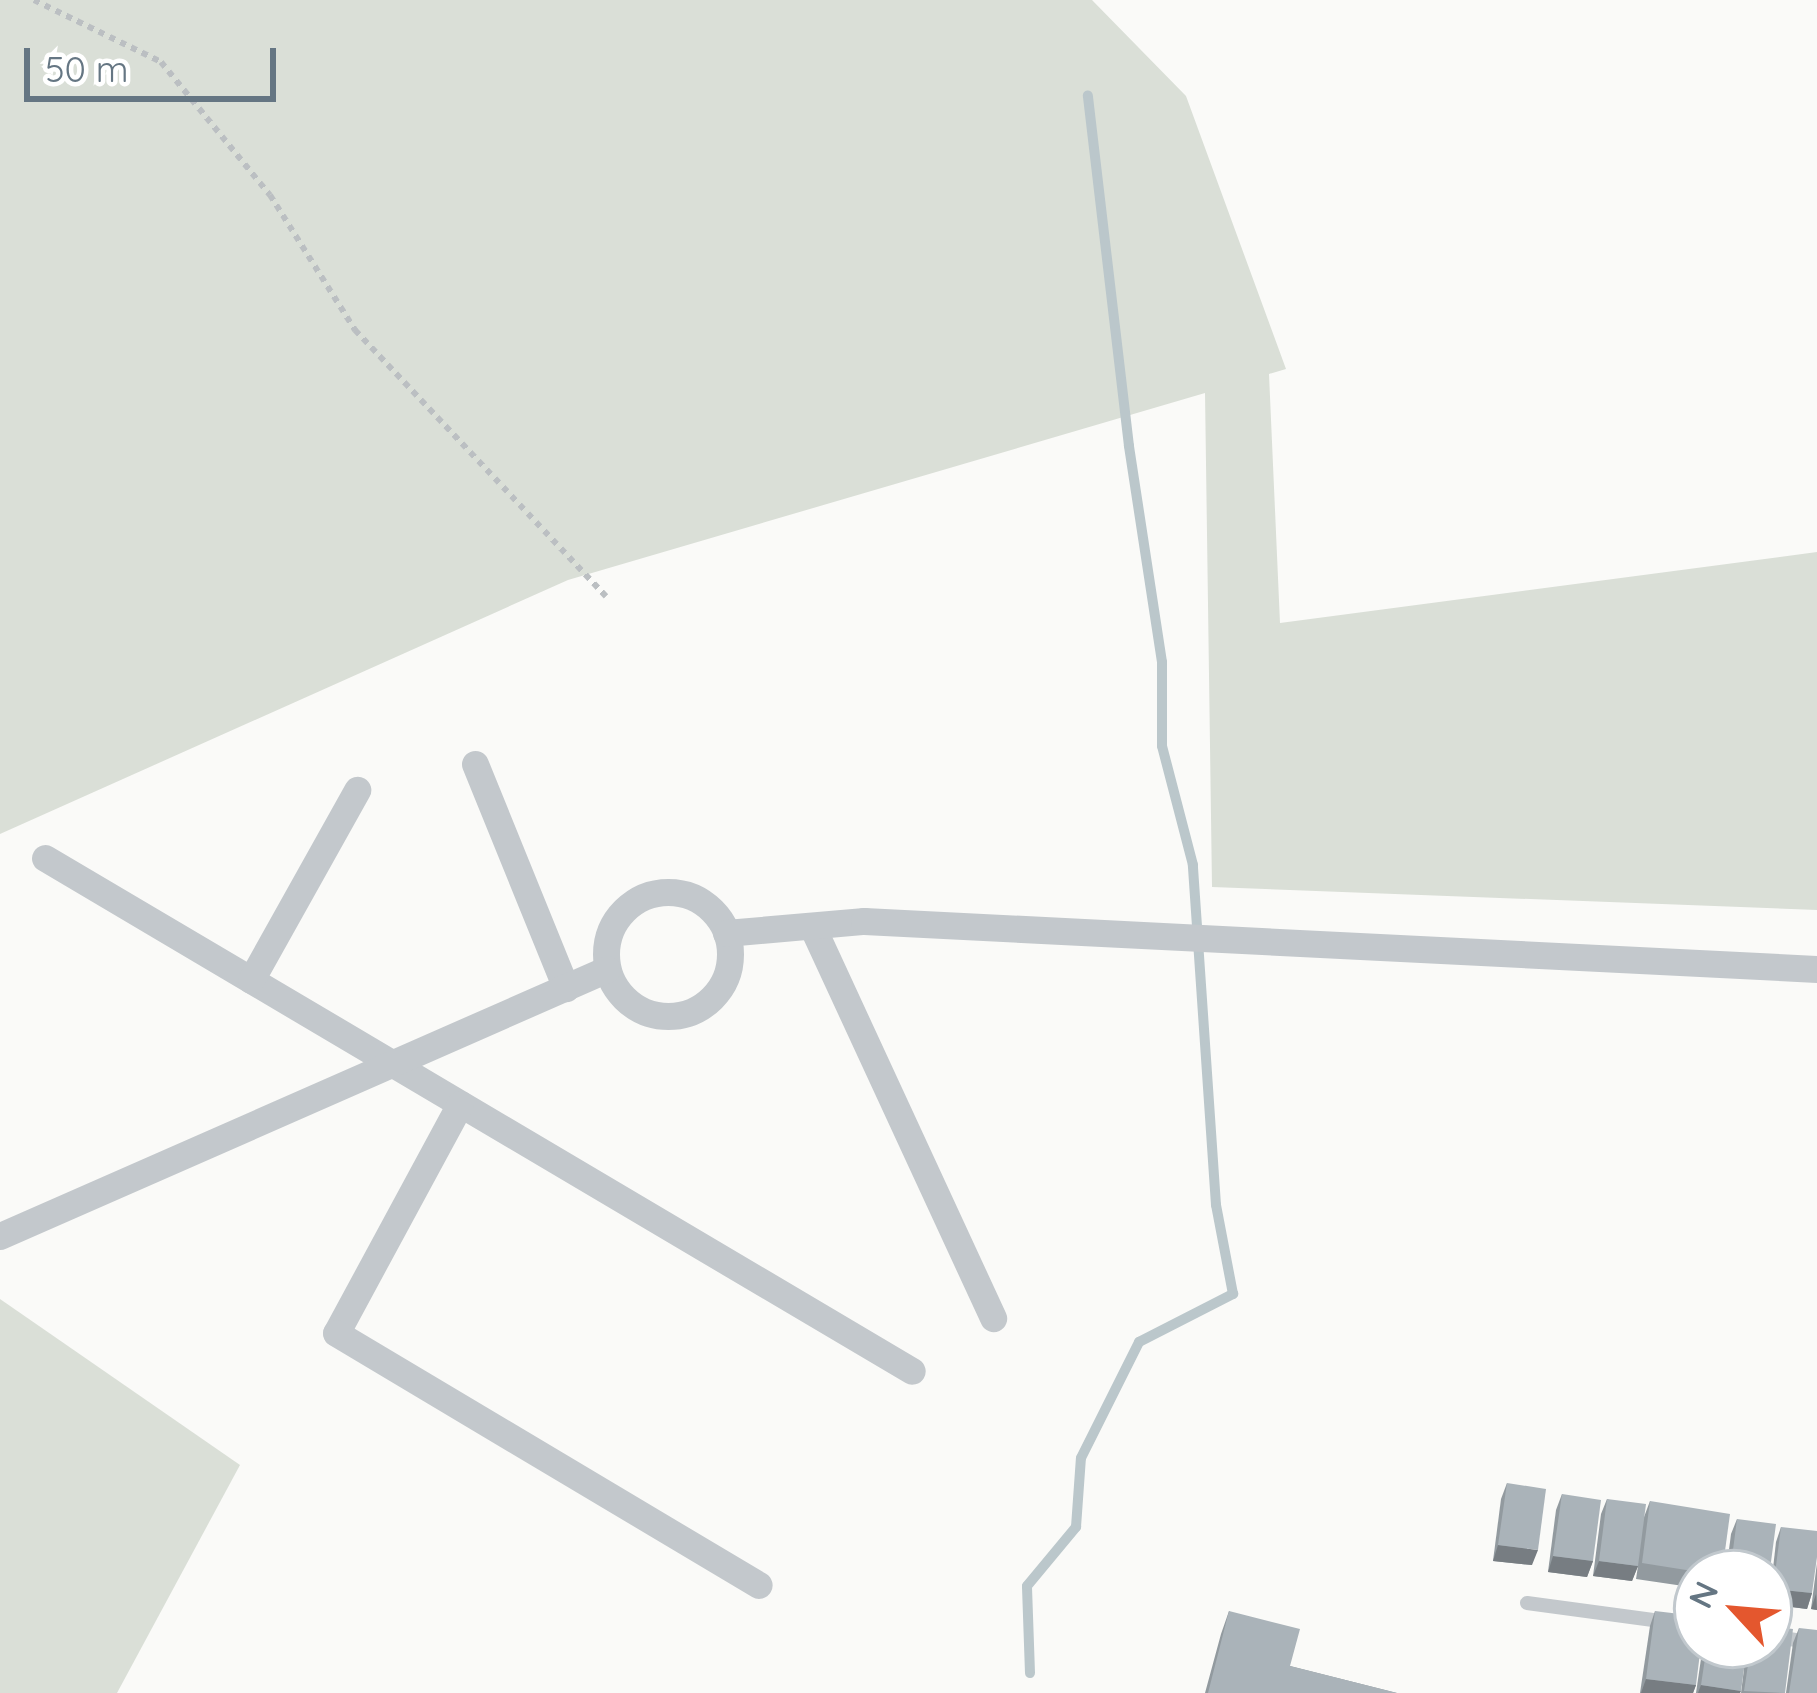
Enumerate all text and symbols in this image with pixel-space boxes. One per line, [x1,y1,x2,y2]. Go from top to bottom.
scale bar [30,24,282,98]
text: 50 m [45,46,129,91]
north arrow [1673,1549,1793,1669]
text: N [1679,1574,1727,1614]

